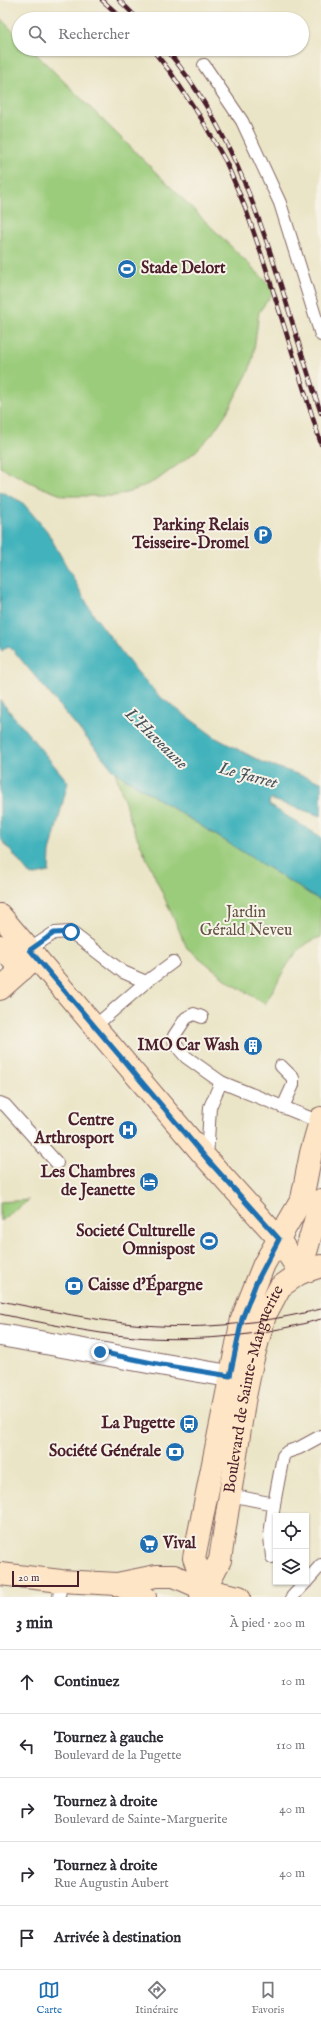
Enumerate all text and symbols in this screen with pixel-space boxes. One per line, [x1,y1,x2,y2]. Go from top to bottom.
search box [12,12,309,56]
icon: search [26,23,48,45]
text: Rechercher [58,25,130,44]
sports icon: Stade Delort [116,258,138,280]
place label: Stade Delort [141,259,226,279]
place label: Parking Relais Teisseire-Dromel [131,516,250,554]
parking icon: Parking Relais Teisseire-Dromel [252,524,274,546]
water label: L'Huveaune [119,703,192,774]
water label: Le Jarret [215,758,280,794]
park label: Jardin Gérald Neveu [200,903,292,941]
route start [62,923,80,941]
building icon: IMO Car Wash [242,1035,264,1057]
place label: IMO Car Wash [137,1036,239,1056]
place label: Centre Arthrosport [34,1111,115,1149]
hospital icon: Centre Arthrosport [117,1119,139,1141]
place label: Les Chambres de Jeanette [41,1163,136,1201]
hotel icon: Les Chambres de Jeanette [138,1171,160,1193]
place label: Societé Culturelle Omnispost [76,1222,196,1260]
sports icon: Societé Culturelle Omnispost [198,1230,220,1252]
place label: Caisse d'Épargne [88,1274,203,1296]
bank icon: Caisse d'Épargne [63,1275,85,1297]
street label: Boulevard de Sainte-Marguerite [220,1282,289,1495]
route end [91,1343,109,1361]
bus stop icon: La Pugette [178,1413,200,1435]
place label: La Pugette [101,1414,176,1434]
bank icon: Société Générale [164,1441,186,1463]
place label: Société Générale [49,1442,162,1462]
map controls [273,1513,309,1585]
button: locate [273,1513,309,1549]
supermarket icon: Vival [138,1533,160,1555]
place label: Vival [162,1534,197,1554]
button: layers [273,1549,309,1585]
scale bar [12,1569,79,1588]
text: 20 m [18,1571,39,1585]
text: 3 min [16,1613,53,1634]
text: À pied · 200 m [230,1615,305,1632]
icon: ahead [16,1671,38,1693]
text: Continuez [54,1672,119,1691]
text: 10 m [281,1673,305,1690]
text: Tournez à gauche [54,1728,163,1747]
icon: left [16,1735,38,1757]
text: 110 m [276,1737,305,1754]
text: Boulevard de la Pugette [54,1747,182,1764]
text: Tournez à droite [54,1792,157,1811]
icon: right [16,1799,38,1821]
text: 40 m [279,1801,305,1818]
text: Boulevard de Sainte-Marguerite [54,1811,228,1828]
text: Tournez à droite [54,1856,157,1875]
icon: right [16,1863,38,1885]
text: 40 m [279,1865,305,1882]
text: Rue Augustin Aubert [54,1875,169,1892]
icon: arrive [16,1927,38,1949]
text: Arrivée à destination [54,1928,181,1947]
tab: Carte [37,1979,62,2017]
tab: Itinéraire [135,1979,178,2017]
tab: Favoris [251,1979,284,2017]

